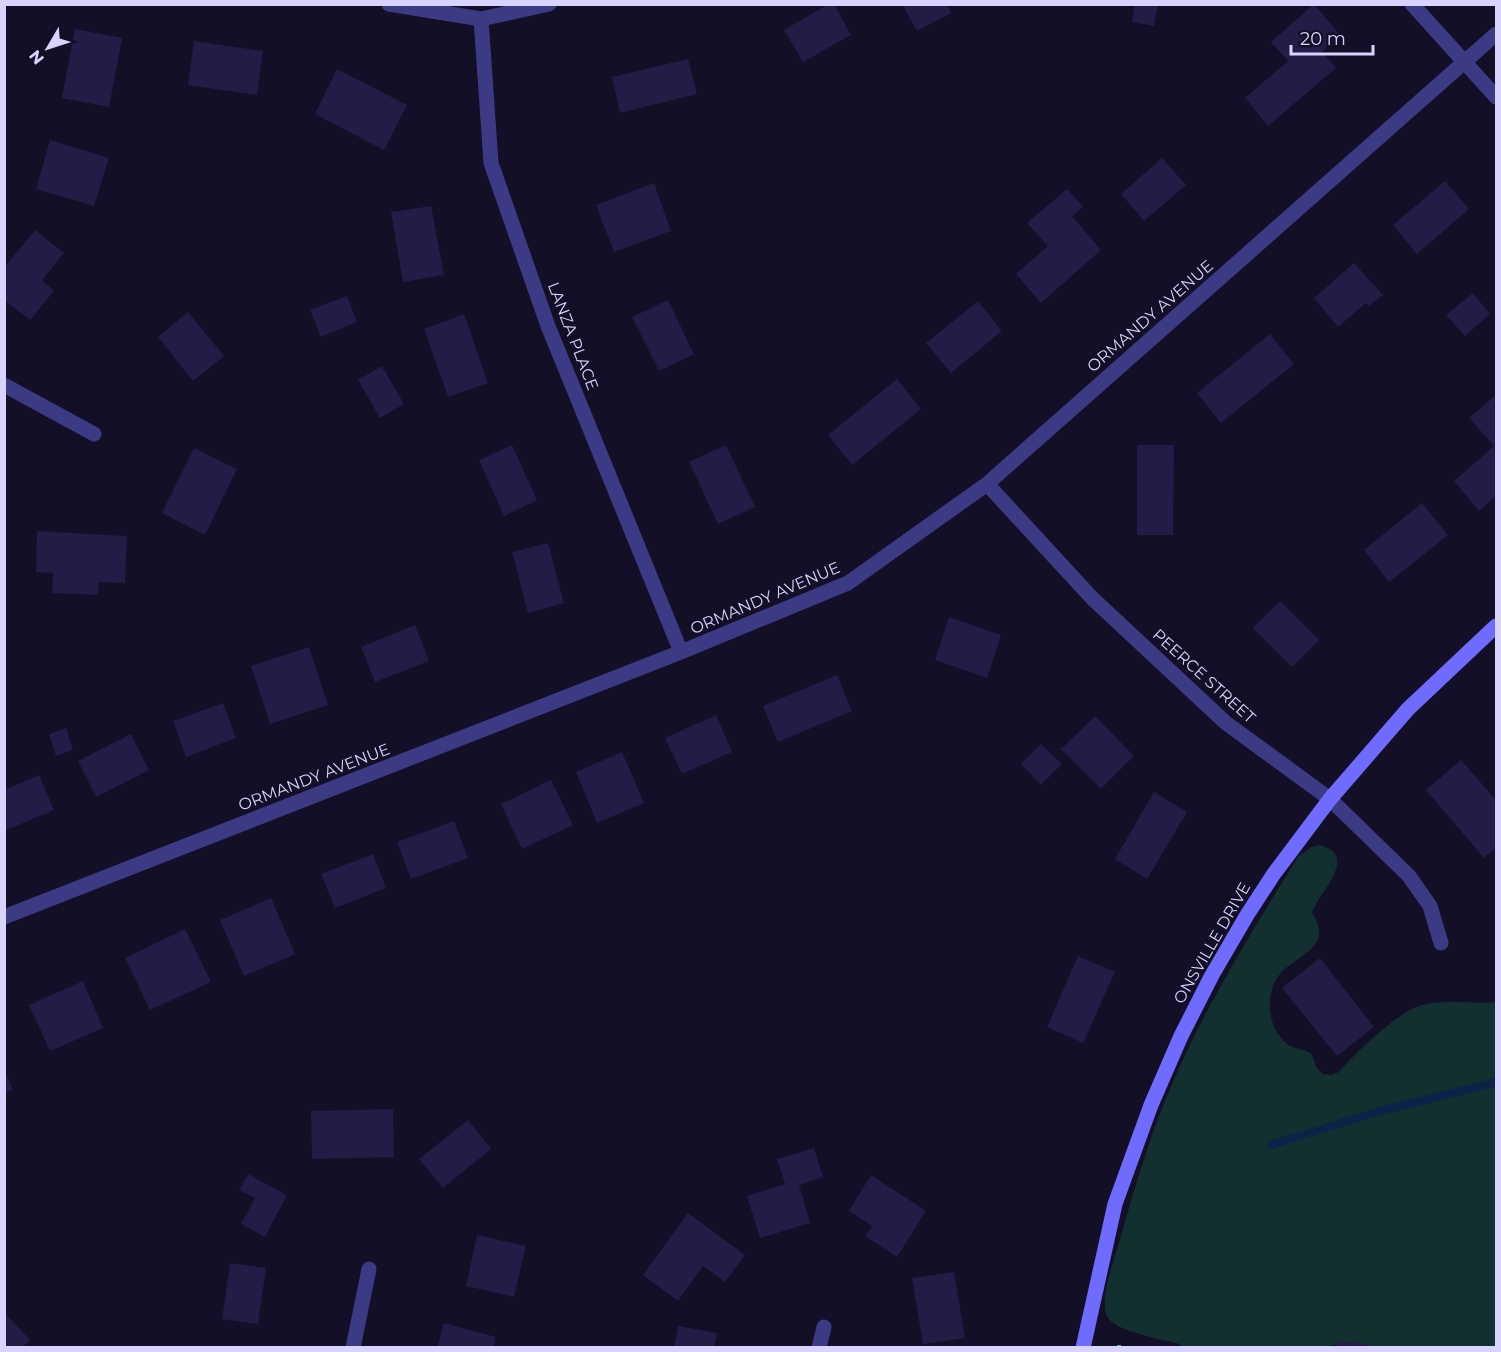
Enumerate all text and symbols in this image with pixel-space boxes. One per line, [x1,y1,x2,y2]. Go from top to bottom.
north arrow [18,18,78,78]
scale bar [1291,18,1374,56]
text: 20 m [1300,28,1346,50]
text: N [25,46,48,68]
street label: ORMANDY AVENUE [1083,256,1217,376]
street label: LANZA PLACE [544,279,602,393]
street label: ORMANDY AVENUE [687,558,843,638]
street label: PEERCE STREET [1149,625,1260,728]
street label: ORMANDY AVENUE [236,739,392,815]
street label: ONSVILLE DRIVE [1170,879,1254,1007]

